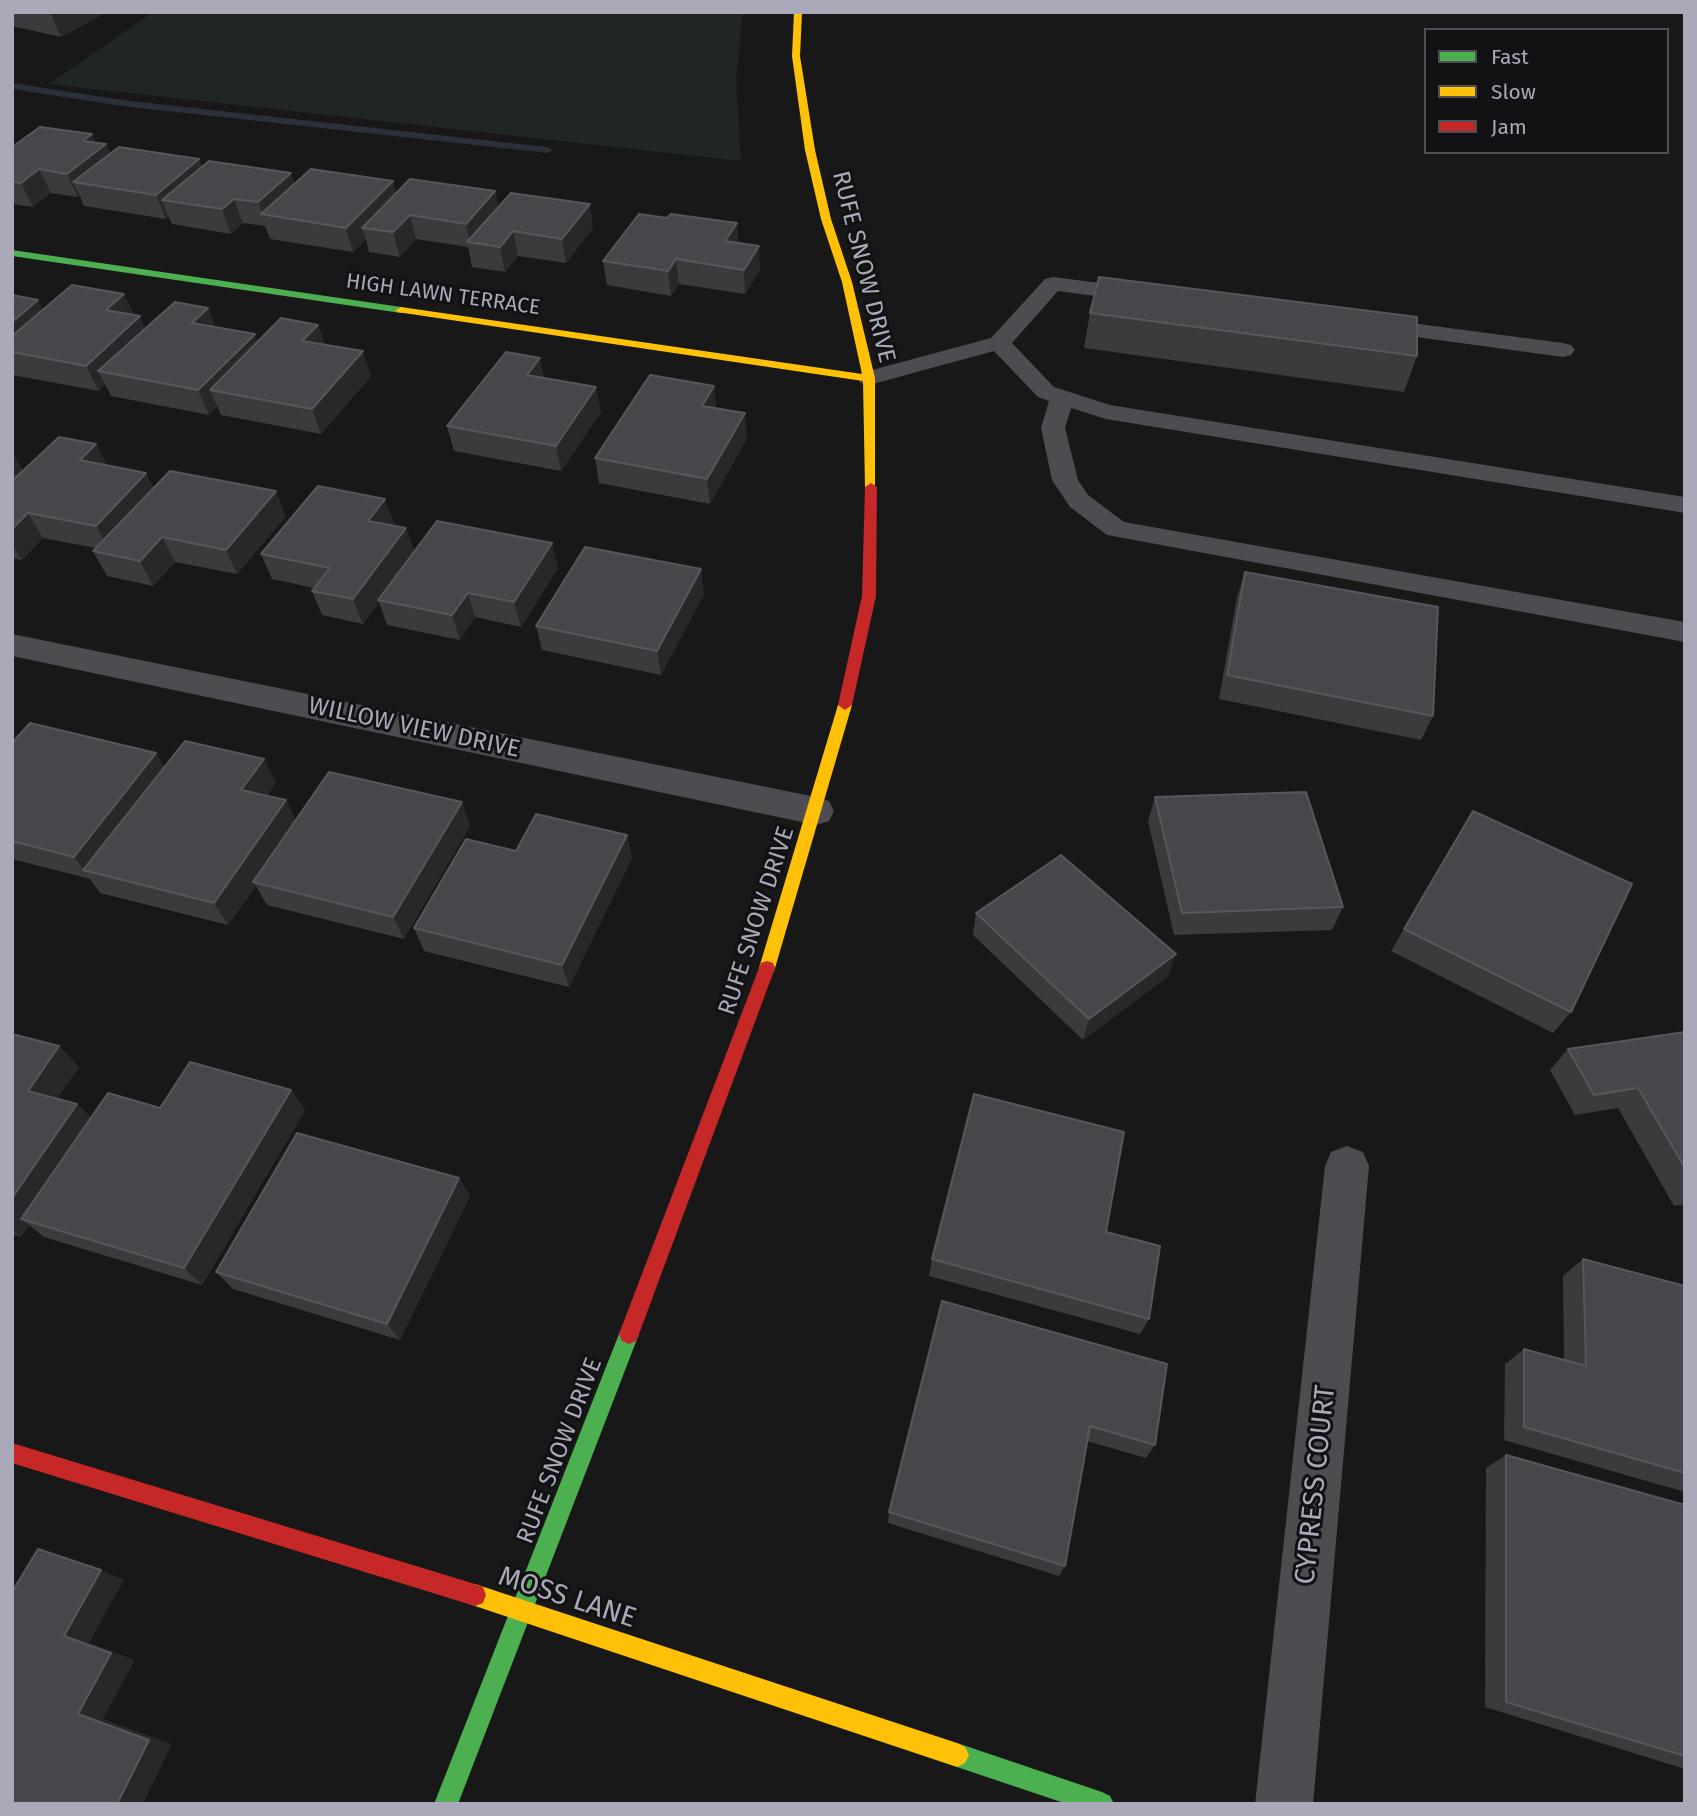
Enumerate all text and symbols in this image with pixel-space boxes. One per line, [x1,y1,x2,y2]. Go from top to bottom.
legend [1424,28,1669,154]
text: Fast [1491,44,1529,70]
text: Slow [1491,79,1536,105]
text: Jam [1491,114,1527,140]
street label: RUFE SNOW DRIVE [825,168,901,366]
street label: HIGH LAWN TERRACE [344,269,542,321]
street label: WILLOW VIEW DRIVE [306,692,522,764]
street label: RUFE SNOW DRIVE [713,823,801,1019]
street label: RUFE SNOW DRIVE [511,1354,609,1548]
street label: CYPRESS COURT [1289,1384,1343,1586]
street label: MOSS LANE [494,1560,640,1636]

